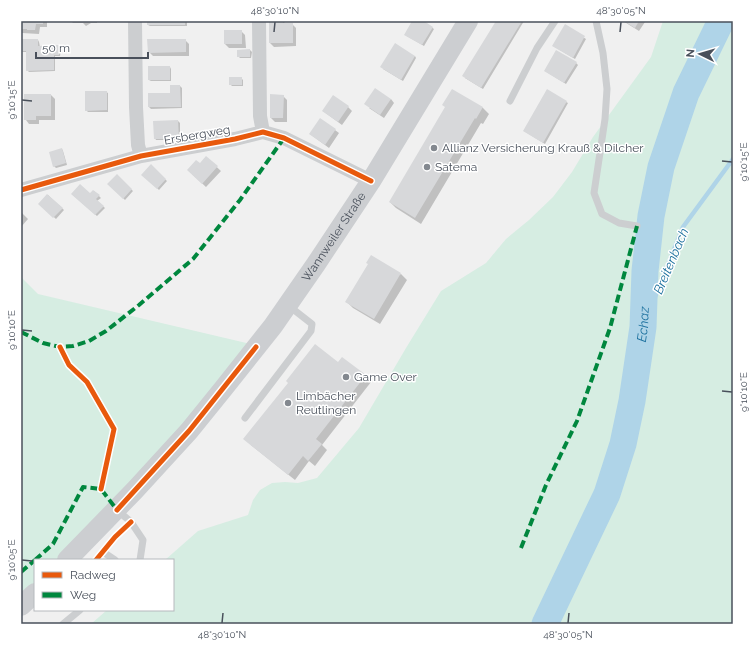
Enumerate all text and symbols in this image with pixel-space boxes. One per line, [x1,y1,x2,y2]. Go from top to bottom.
text: 48°30'10"N [251,5,299,16]
text: 48°30'05"N [596,5,646,16]
scale bar [36,34,148,60]
north arrow [680,34,720,74]
text: 50 m [42,41,70,55]
text: N [684,48,697,58]
text: 9°10'15"E [6,80,17,120]
street label: Ersbergweg [163,122,231,148]
place label: Allianz Versicherung Krauß & Dilcher [442,141,644,155]
text: 9°10'15"E [738,142,749,182]
marker: Allianz Versicherung Krauß & Dilcher [429,143,439,153]
place label: Satema [435,160,477,174]
marker: Satema [422,162,432,172]
street label: Wannweiler Straße [299,189,369,284]
water label: Breitenbach [650,226,692,296]
water label: Echaz [633,305,651,343]
text: 9°10'10"E [6,310,17,350]
place label: Game Over [354,370,418,384]
marker: Game Over [341,372,351,382]
text: 9°10'10"E [738,372,749,412]
place label: Limbächer Reutlingen [296,389,356,417]
marker: Limbächer Reutlingen [283,398,293,408]
text: 9°10'05"E [6,539,17,581]
legend [34,559,174,611]
text: Radweg [70,568,116,582]
text: Weg [70,588,96,602]
text: 48°30'10"N [198,629,246,640]
text: 48°30'05"N [543,629,593,640]

